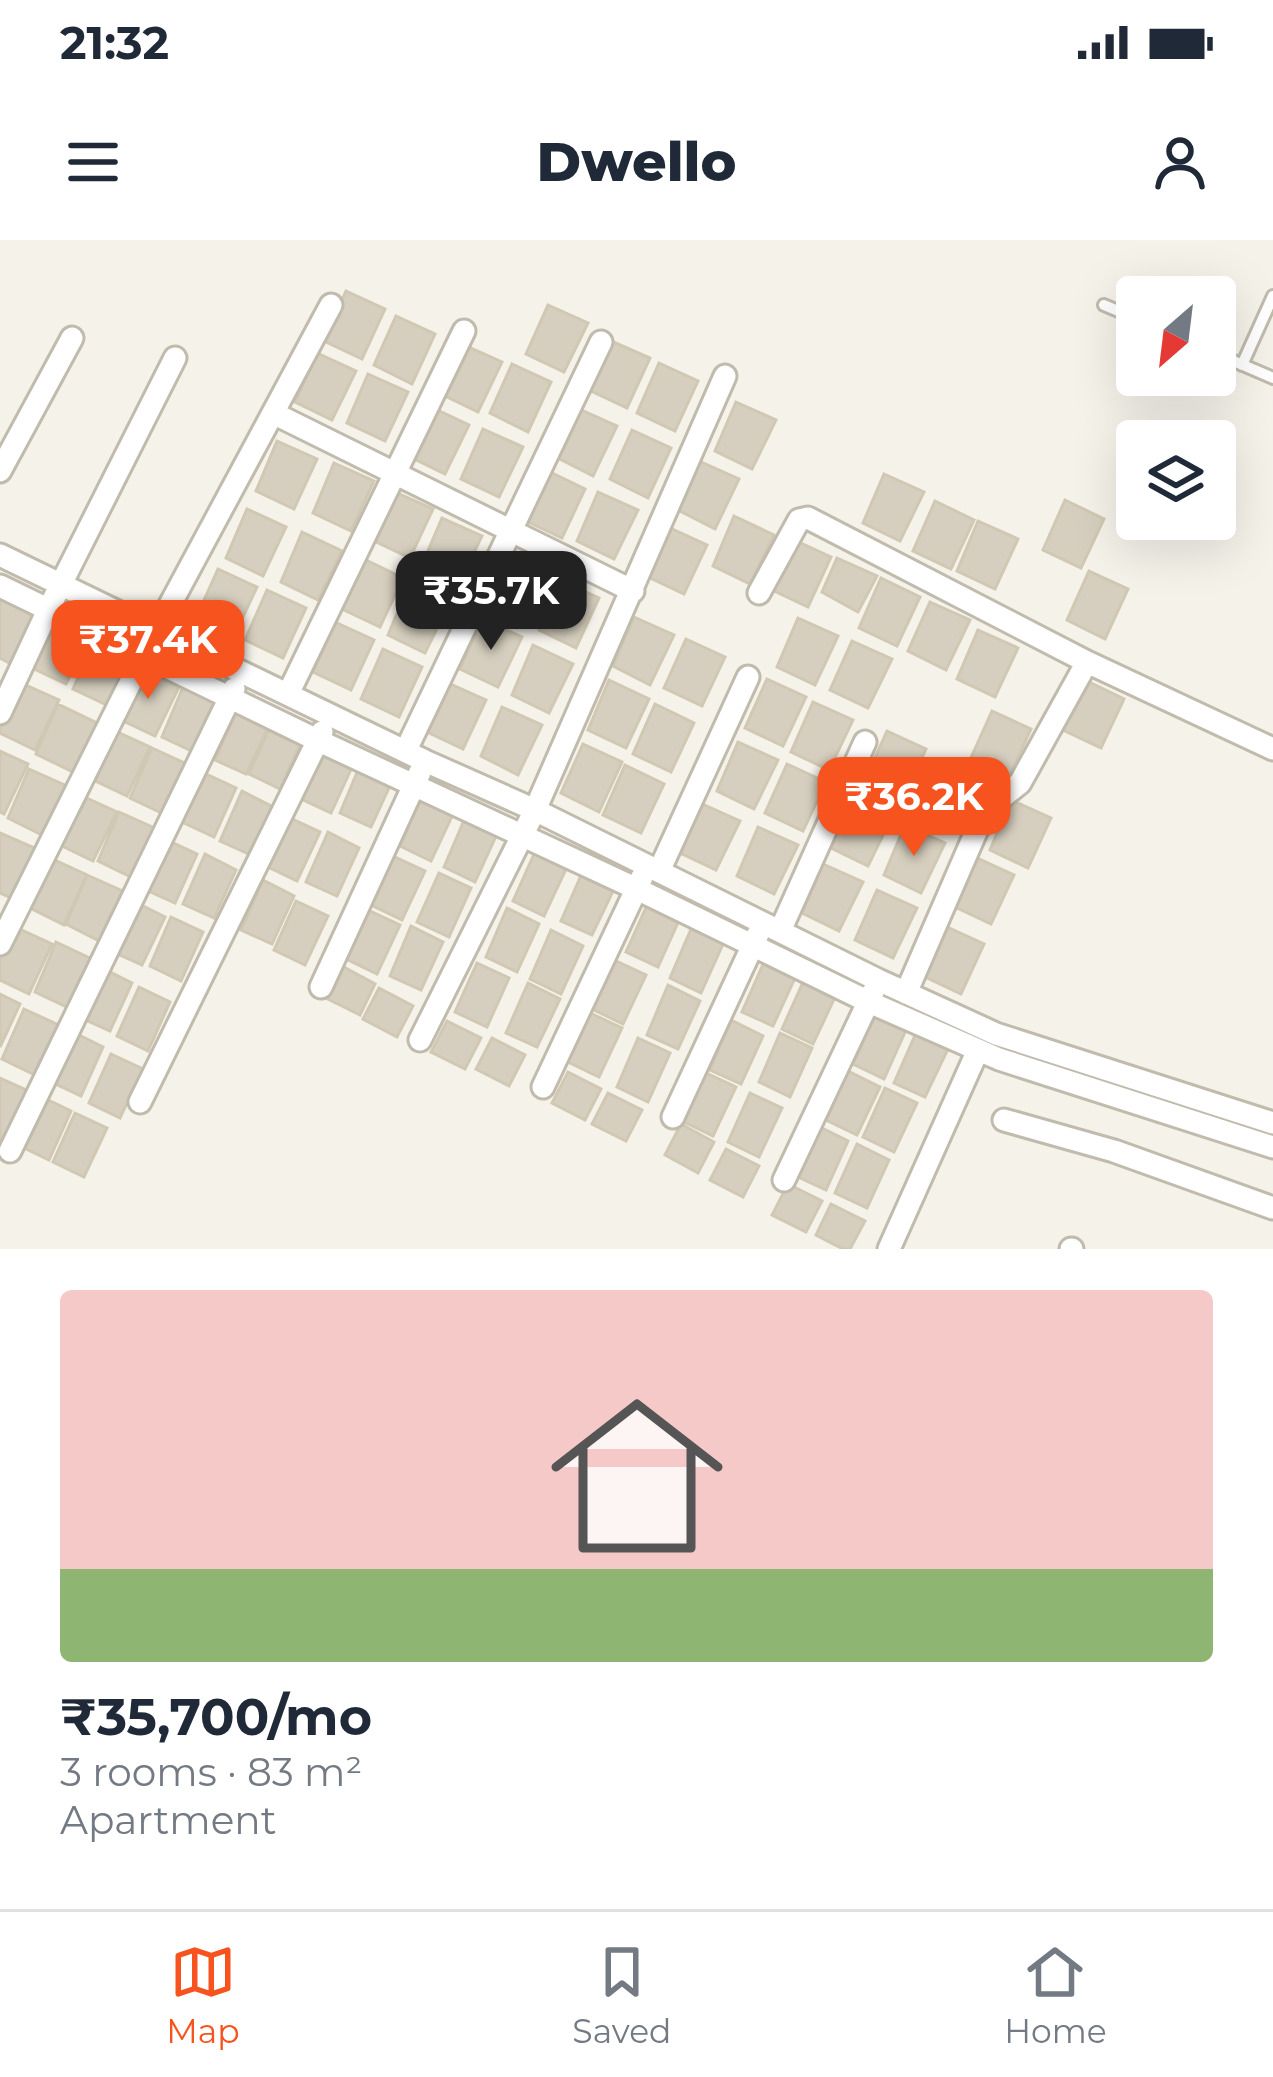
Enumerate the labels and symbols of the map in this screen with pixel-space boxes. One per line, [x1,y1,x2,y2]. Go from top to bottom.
north arrow [1116,276,1236,396]
pin: ₹35.7K [393,551,589,653]
pin: ₹37.4K [50,600,246,702]
pin: ₹36.2K [816,757,1012,859]

